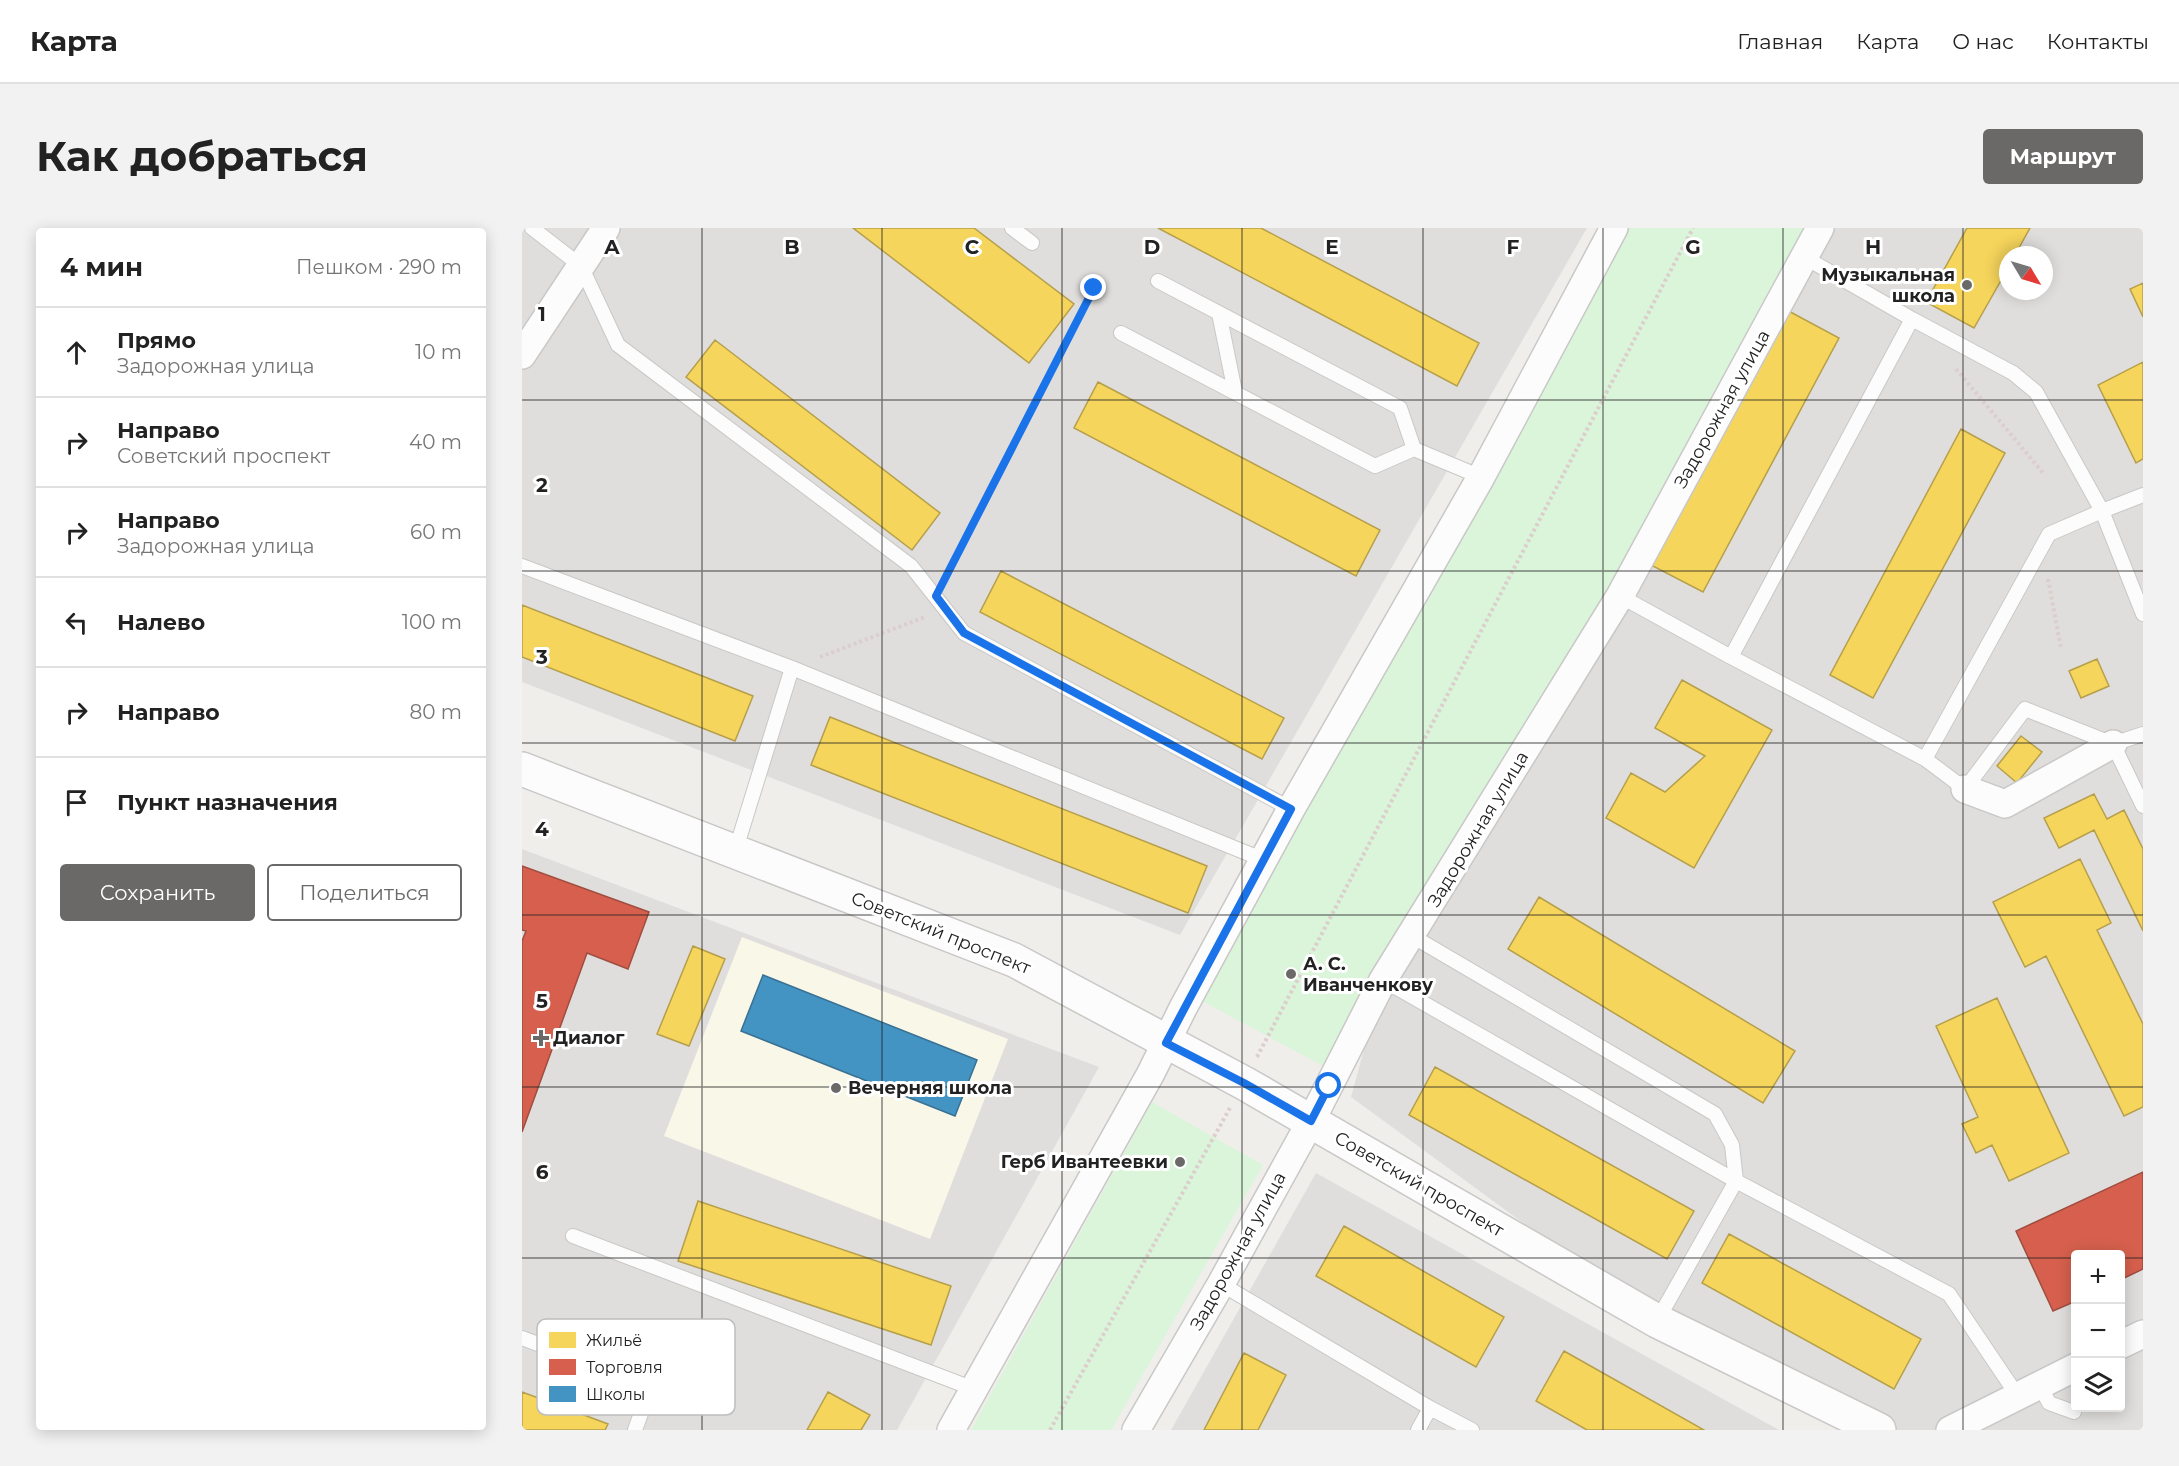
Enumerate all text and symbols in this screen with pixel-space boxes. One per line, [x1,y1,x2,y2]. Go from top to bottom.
text: Карта [30,24,118,58]
text: Главная [1737,29,1823,54]
text: Карта [1856,29,1919,54]
text: О нас [1952,29,2014,54]
text: Контакты [2047,29,2149,54]
button: Маршрут [1983,129,2143,184]
text: Как добраться [36,130,368,182]
text: A [603,235,620,259]
text: B [784,235,800,259]
text: C [965,235,980,259]
text: D [1144,235,1160,259]
text: E [1325,235,1339,259]
text: F [1507,235,1520,259]
text: G [1685,235,1701,259]
text: H [1865,235,1881,259]
north arrow [1999,246,2053,300]
text: 4 мин [60,251,143,283]
text: Пешком · 290 m [296,255,462,279]
place label: Музыкальная школа [1821,264,1955,307]
route end [1080,274,1106,300]
marker: Музыкальная школа [1960,278,1974,292]
text: 1 [538,302,546,326]
street label: Задорожная улица [1669,326,1775,492]
text: Прямо [117,327,196,354]
icon: ahead [60,336,93,369]
text: 10 m [415,340,462,364]
text: Задорожная улица [117,354,314,378]
text: Направо [117,417,220,444]
icon: right [60,426,93,459]
text: 40 m [409,430,462,454]
text: Советский проспект [117,444,330,468]
text: 2 [536,473,548,497]
text: Направо [117,507,220,534]
icon: right [60,516,93,549]
text: 60 m [410,520,462,544]
text: Задорожная улица [117,534,314,558]
icon: left [60,606,93,639]
text: Налево [117,609,205,636]
text: 100 m [402,610,462,634]
text: 3 [535,645,548,669]
icon: right [60,696,93,729]
text: Направо [117,699,220,726]
text: 80 m [410,700,462,724]
street label: Задорожная улица [1423,747,1533,911]
icon: arrive [60,786,93,819]
text: Пункт назначения [117,789,338,816]
text: 4 [535,817,549,841]
button: Сохранить [60,864,255,921]
button: Поделиться [267,864,462,921]
street label: Советский проспект [848,887,1035,979]
place label: А. С. Иванченкову [1303,953,1434,996]
marker: А. С. Иванченкову [1284,967,1298,981]
text: 5 [536,989,548,1013]
place label: Диалог [553,1027,625,1049]
marker: Диалог [534,1031,548,1045]
route start [1315,1072,1341,1098]
place label: Вечерняя школа [848,1077,1012,1099]
marker: Вечерняя школа [829,1081,843,1095]
street label: Советский проспект [1330,1127,1508,1242]
place label: Герб Ивантеевки [1001,1151,1168,1173]
marker: Герб Ивантеевки [1173,1155,1187,1169]
text: 6 [536,1160,549,1184]
street label: Задорожная улица [1185,1168,1291,1334]
map controls [2071,1250,2125,1412]
button: + [2071,1250,2125,1304]
button: − [2071,1304,2125,1358]
legend [537,1319,735,1415]
text: Жильё [586,1331,642,1350]
text: Торговля [586,1358,663,1377]
button: layers [2071,1358,2125,1412]
text: Школы [586,1385,645,1404]

